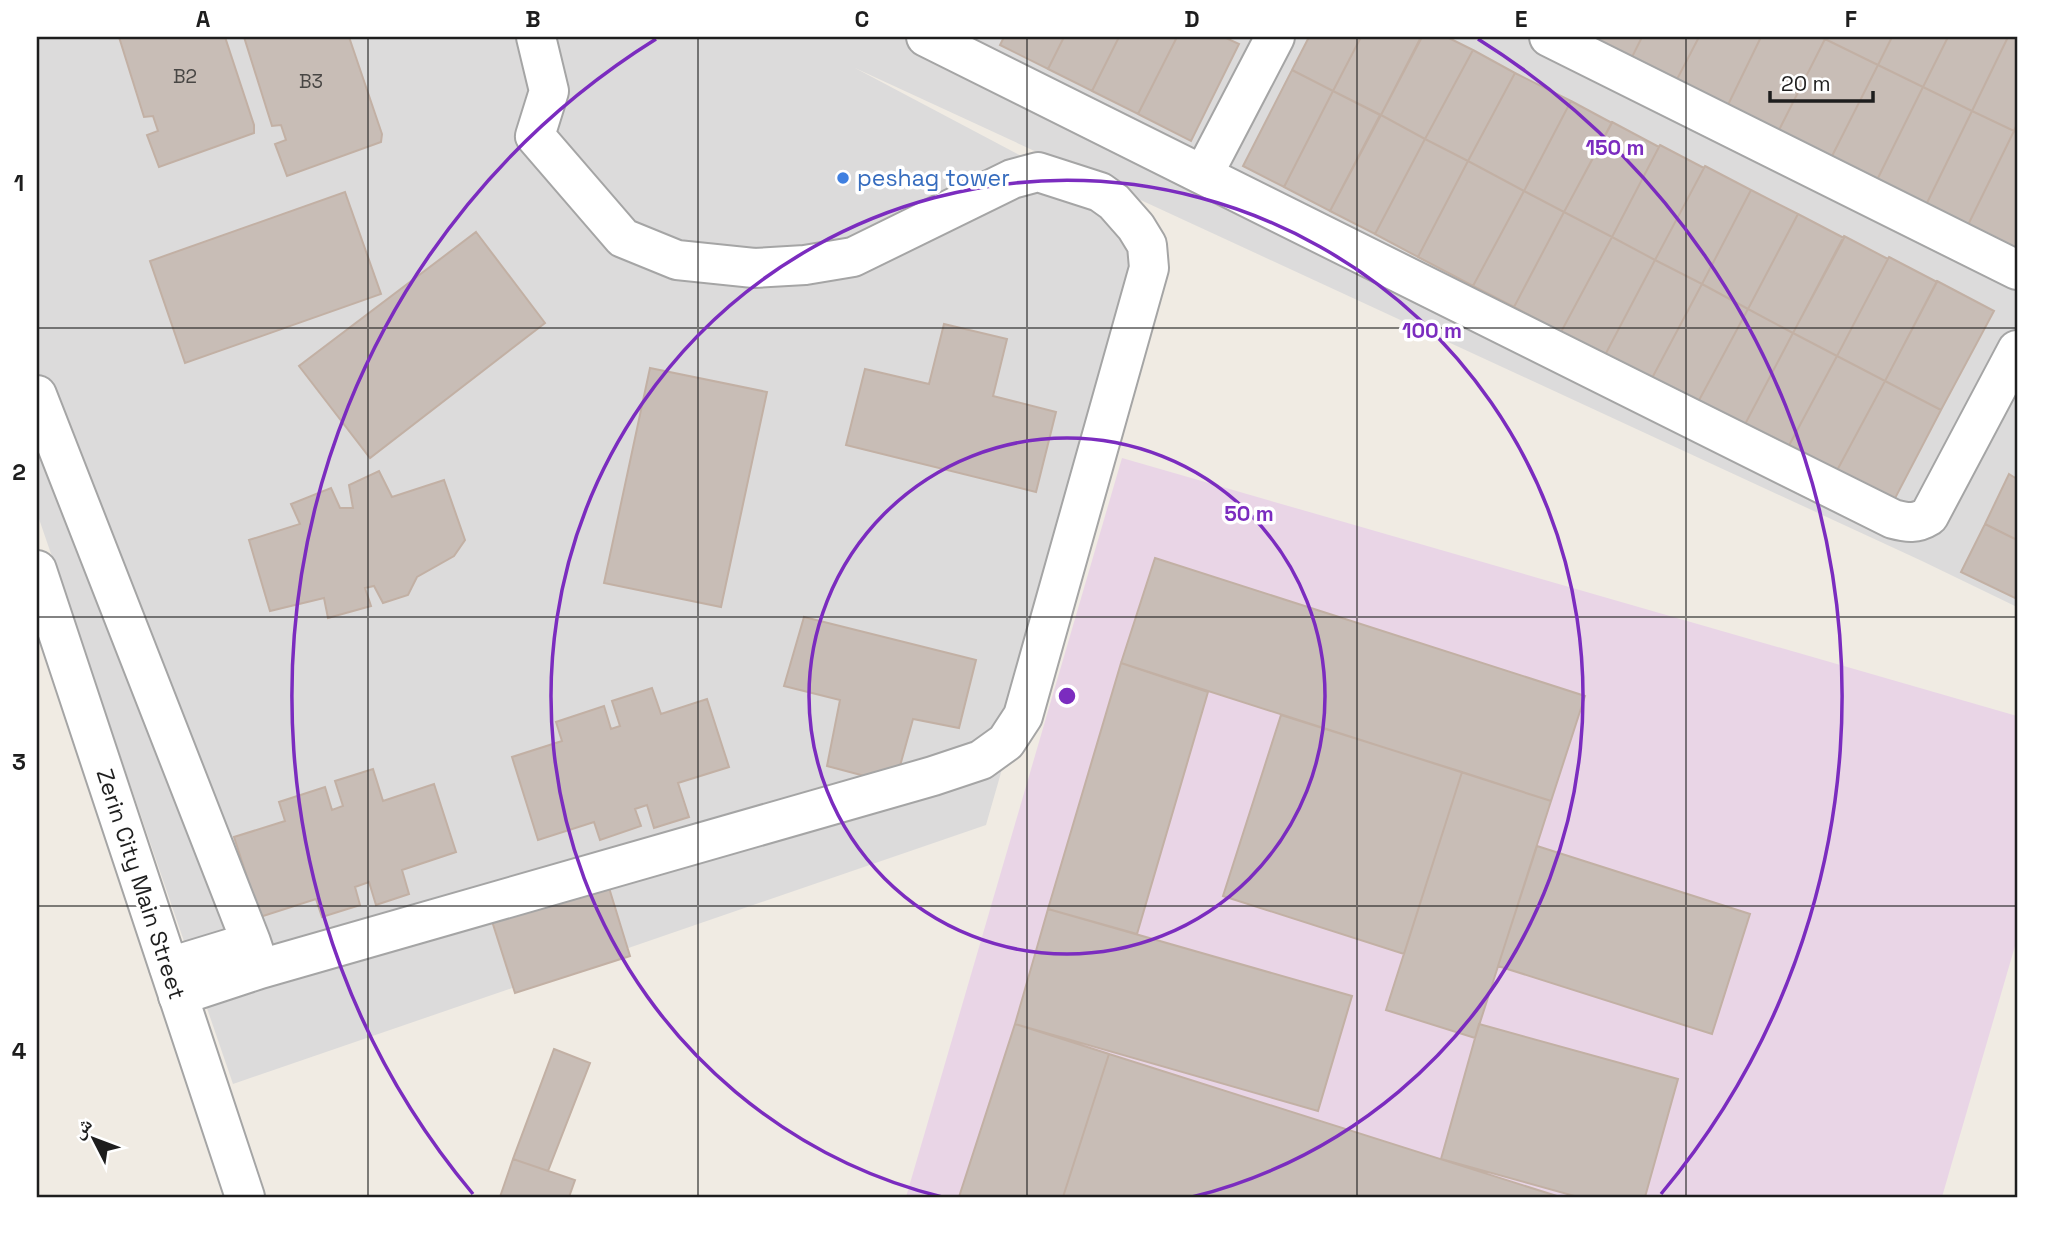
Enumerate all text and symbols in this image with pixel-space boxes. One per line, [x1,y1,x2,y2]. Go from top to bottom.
text: A [196,4,211,34]
text: B [525,4,541,34]
text: C [855,4,869,34]
text: D [1184,4,1200,34]
text: E [1515,4,1527,34]
text: F [1845,4,1857,34]
scale bar [1770,60,1874,104]
house number: B2 [173,64,197,89]
house number: B3 [299,69,323,94]
text: 20 m [1781,70,1831,97]
text: 150 m [1586,134,1644,161]
place label: peshag tower [857,163,1010,193]
text: 1 [14,168,24,198]
marker: peshag tower [835,170,851,186]
text: 100 m [1402,317,1462,344]
text: 2 [12,457,26,487]
text: 50 m [1224,500,1274,527]
centre of rings [1055,684,1079,708]
text: 3 [12,747,26,777]
street label: Zerin City Main Street [90,765,192,1003]
text: 4 [12,1036,27,1066]
north arrow [60,1104,130,1174]
text: ش [66,1112,98,1144]

